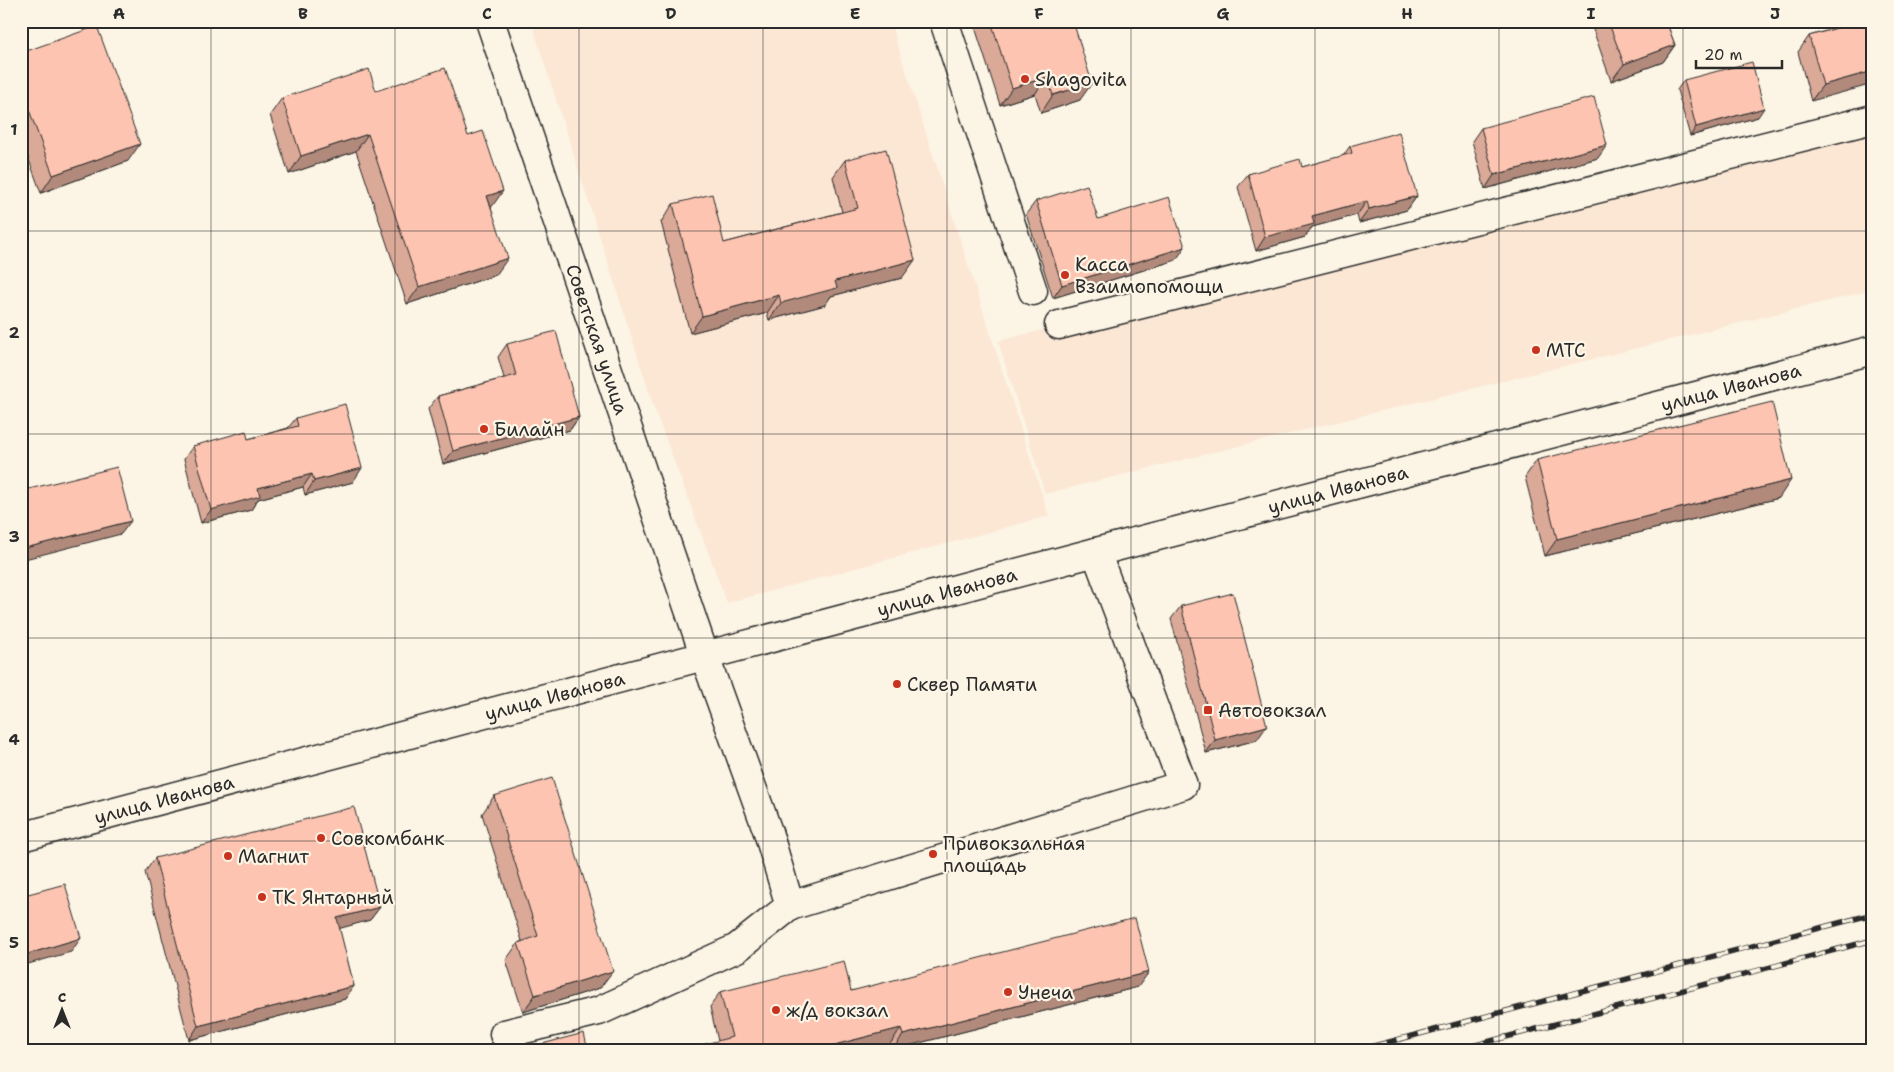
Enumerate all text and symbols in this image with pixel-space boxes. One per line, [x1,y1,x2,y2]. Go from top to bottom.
text: A [113,3,125,24]
text: B [298,3,308,24]
text: C [482,3,492,24]
text: D [665,3,677,24]
text: E [850,3,860,24]
text: F [1034,3,1044,24]
text: G [1217,3,1230,24]
text: H [1401,3,1413,24]
text: I [1587,3,1596,24]
text: J [1770,3,1780,24]
scale bar [1696,38,1783,70]
text: 20 m [1704,45,1743,65]
place label: Shagovita [1035,67,1127,92]
marker: Shagovita [1019,73,1031,85]
text: 1 [10,119,18,140]
place label: Касса Взаимопомощи [1075,252,1224,299]
street label: Советская улица [561,261,635,418]
marker: Касса Взаимопомощи [1059,269,1071,281]
text: 2 [8,322,20,343]
place label: МТС [1546,338,1586,363]
marker: МТС [1530,344,1542,356]
street label: улица Иванова [1658,357,1804,417]
place label: Билайн [494,417,565,442]
marker: Билайн [478,423,490,435]
street label: улица Иванова [1265,459,1411,519]
text: 3 [8,526,20,547]
street label: улица Иванова [874,561,1020,622]
street label: улица Иванова [482,665,627,726]
place label: Сквер Памяти [907,672,1037,697]
marker: Сквер Памяти [891,678,903,690]
place label: Автовокзал [1218,698,1327,723]
marker: Автовокзал [1202,704,1214,716]
text: 4 [8,729,20,750]
street label: улица Иванова [91,769,237,830]
place label: Совкомбанк [331,826,445,851]
place label: Привокзальная площадь [943,831,1085,878]
marker: Совкомбанк [315,832,327,844]
place label: Магнит [238,844,309,869]
marker: Привокзальная площадь [927,848,939,860]
marker: Магнит [222,850,234,862]
place label: ТК Янтарный [272,885,394,910]
marker: ТК Янтарный [256,891,268,903]
text: 5 [9,932,19,953]
place label: Унеча [1018,980,1073,1005]
north arrow [38,984,88,1034]
marker: Унеча [1002,986,1014,998]
text: С [58,988,66,1006]
place label: ж/д вокзал [786,998,889,1023]
marker: ж/д вокзал [770,1004,782,1016]

